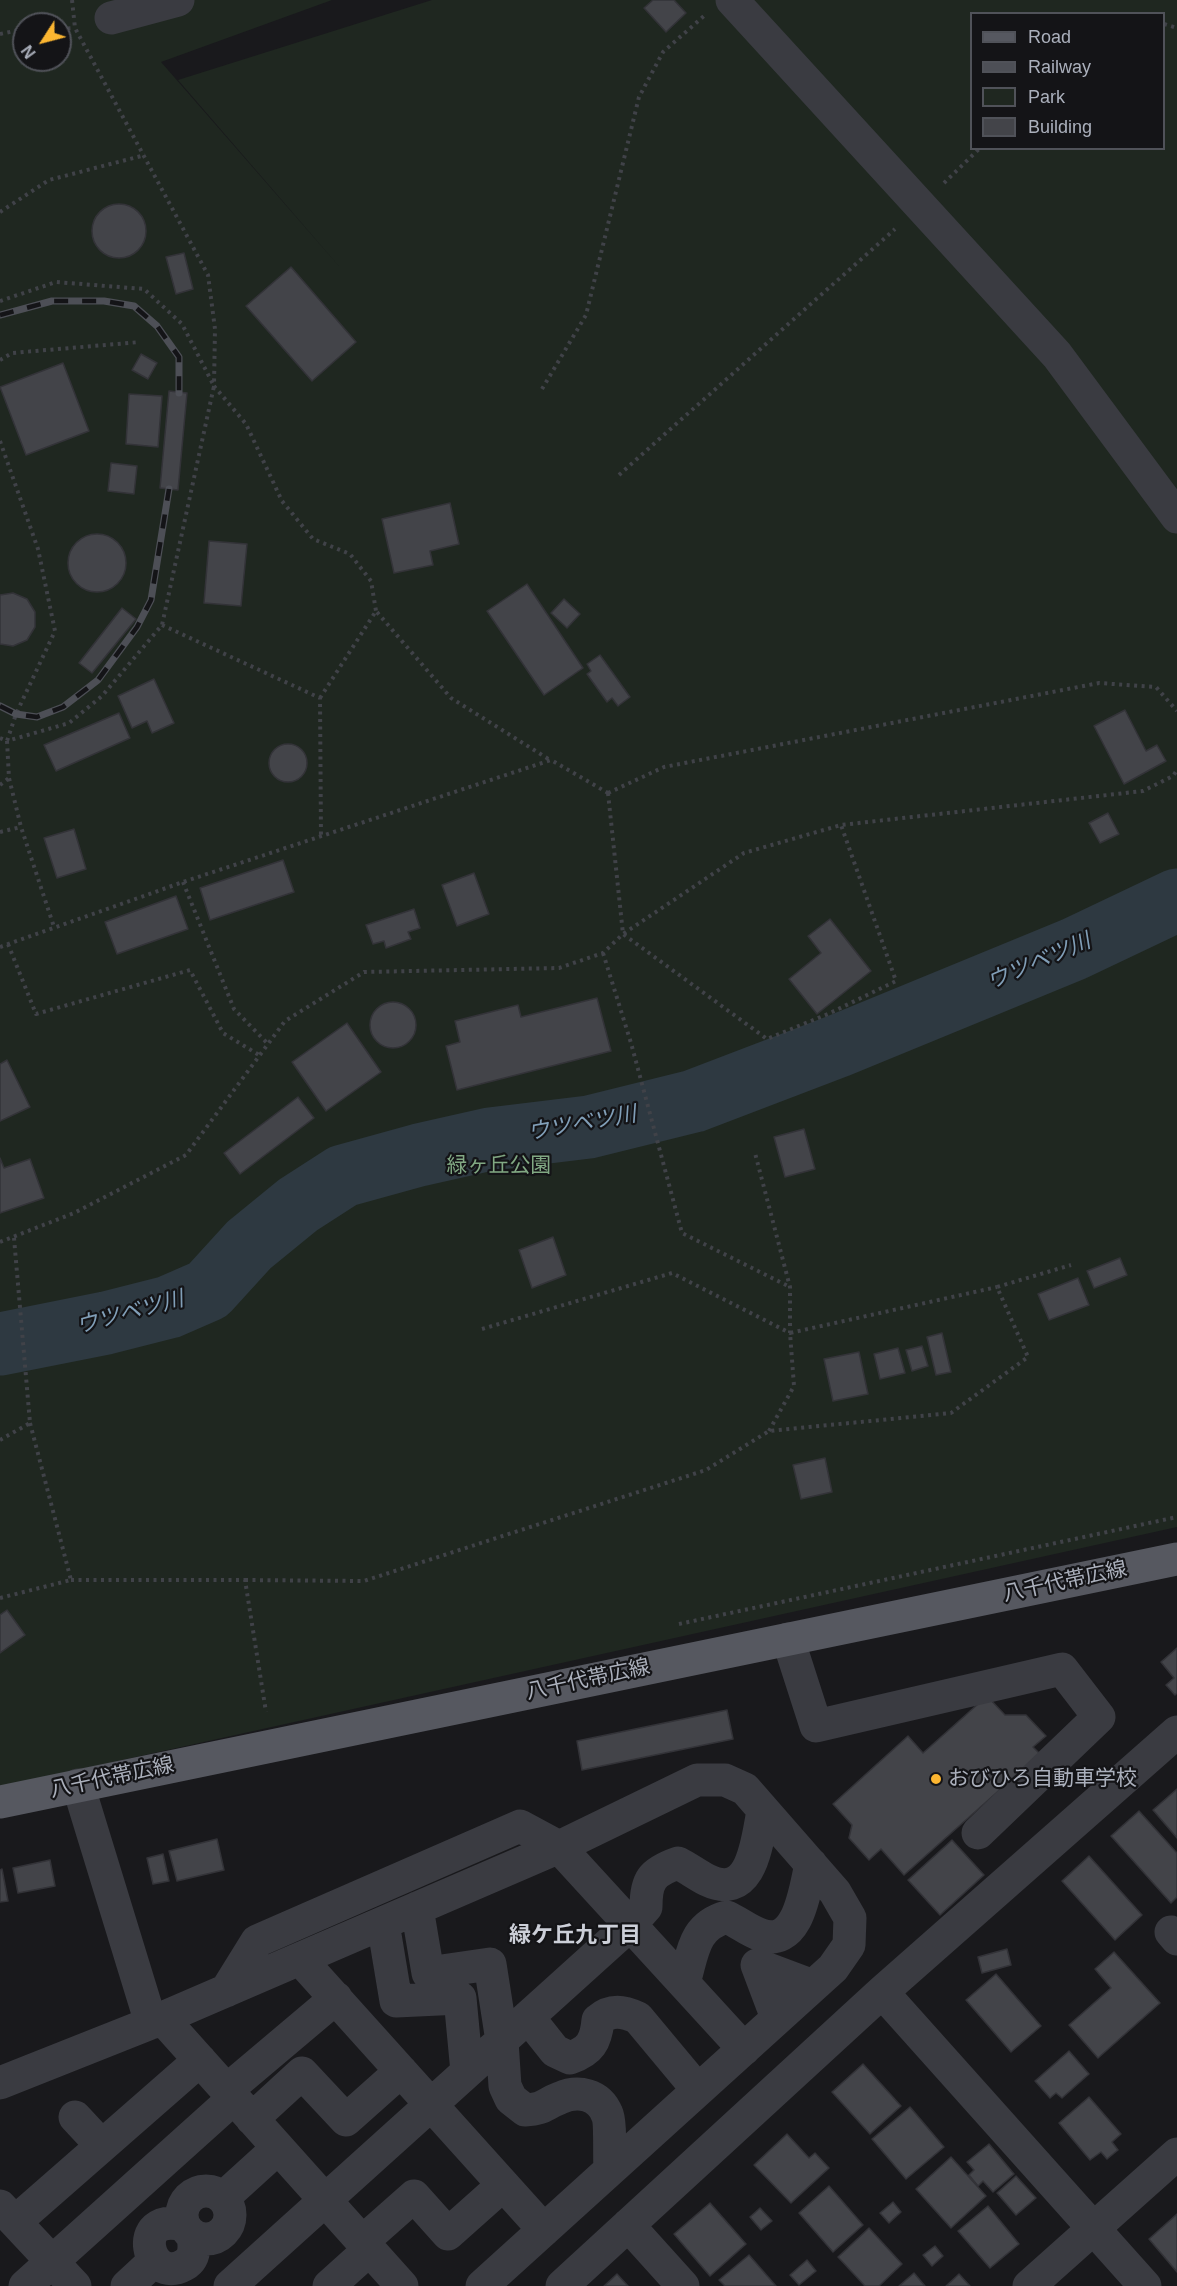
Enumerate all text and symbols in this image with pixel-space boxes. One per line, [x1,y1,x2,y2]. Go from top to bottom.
north arrow [12,12,72,72]
legend [970,12,1165,150]
text: Road [1028,27,1071,47]
text: N [18,42,39,61]
text: Railway [1028,57,1091,77]
text: Park [1028,87,1065,107]
text: Building [1028,117,1092,137]
water label: ウツベツ川 [983,928,1095,996]
water label: ウツベツ川 [526,1101,638,1147]
park label: 緑ヶ丘公園 [447,1153,551,1179]
water label: ウツベツ川 [73,1286,187,1340]
street label: 八千代帯広線 [1001,1557,1129,1607]
street label: 八千代帯広線 [524,1655,652,1705]
street label: 八千代帯広線 [48,1753,176,1803]
place label: おびひろ自動車学校 [948,1766,1137,1792]
marker: おびひろ自動車学校 [929,1772,943,1786]
district label: 緑ケ丘九丁目 [509,1923,641,1949]

